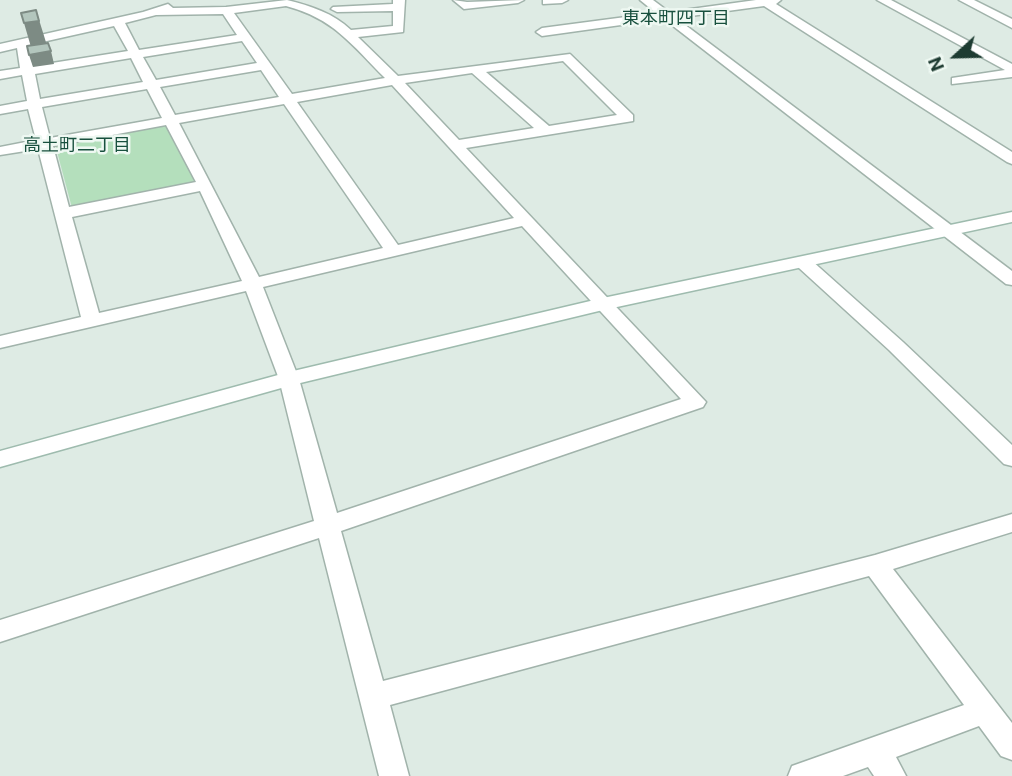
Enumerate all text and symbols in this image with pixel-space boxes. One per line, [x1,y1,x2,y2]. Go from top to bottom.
district label: 東本町四丁目 [622,8,730,30]
north arrow [921,21,991,91]
text: N [923,54,949,75]
district label: 高土町二丁目 [23,135,131,157]

